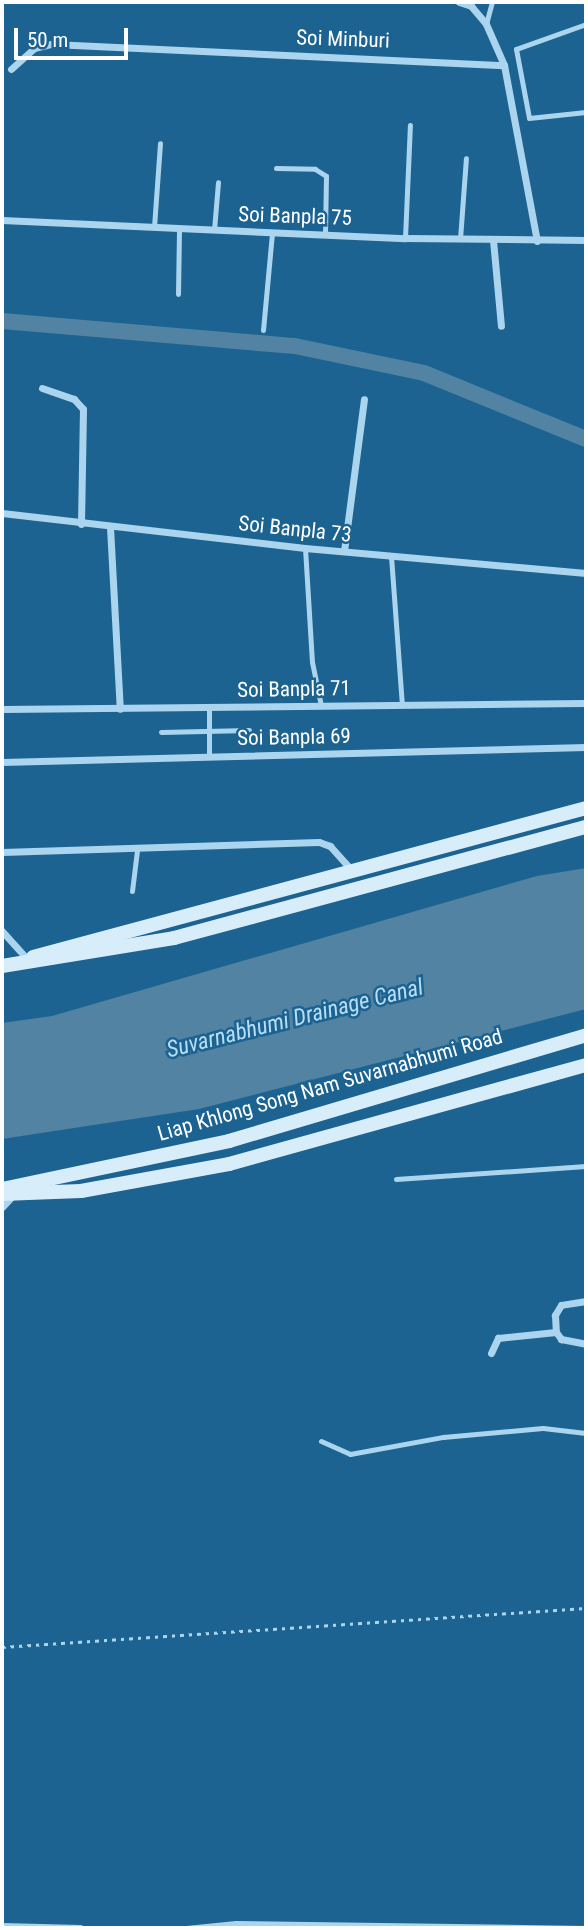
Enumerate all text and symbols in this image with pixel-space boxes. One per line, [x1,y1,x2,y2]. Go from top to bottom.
scale bar [18,14,131,58]
street label: Soi Minburi [296,25,390,53]
text: 50 m [27,28,68,52]
street label: Soi Banpla 75 [238,201,352,231]
street label: Soi Banpla 73 [237,511,353,547]
street label: Soi Banpla 71 [237,675,351,703]
street label: Soi Banpla 69 [237,723,351,751]
water label: Suvarnabhumi Drainage Canal [164,974,426,1064]
street label: Liap Khlong Song Nam Suvarnabhumi Road [155,1024,505,1146]

